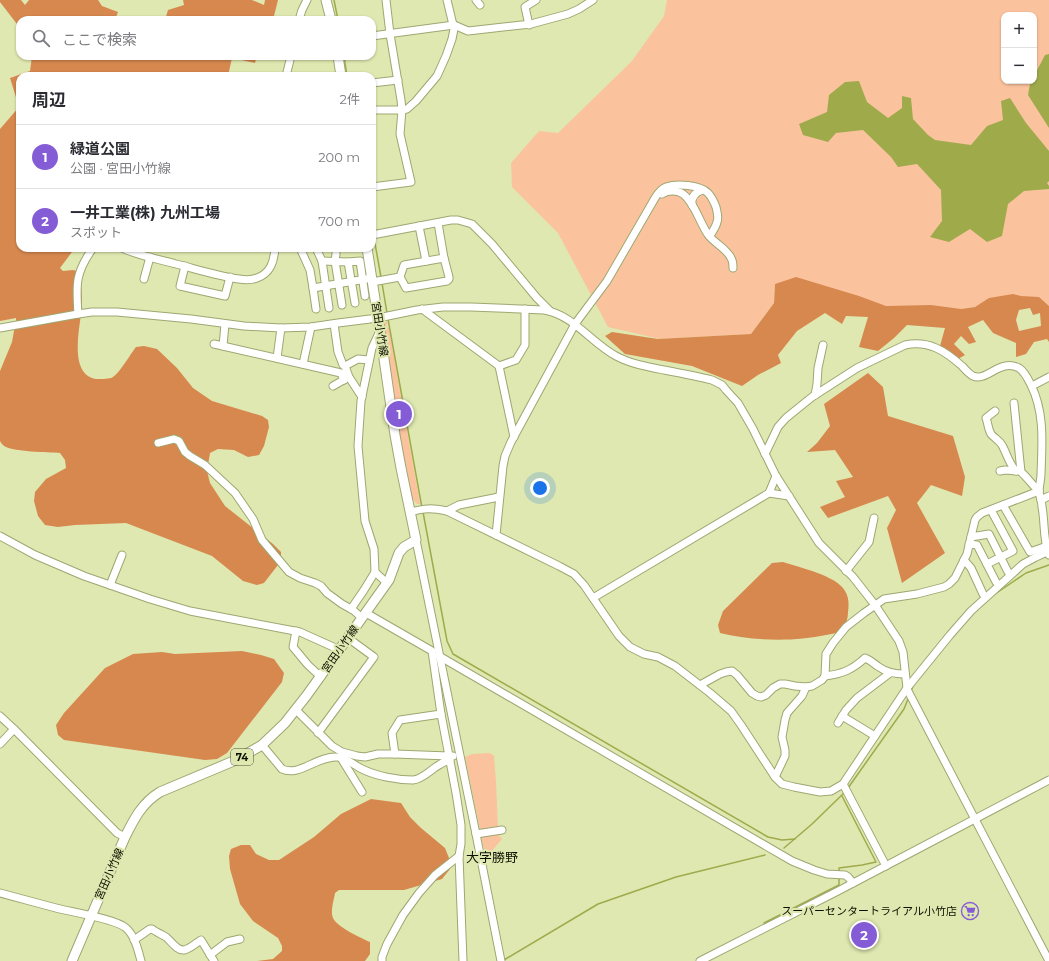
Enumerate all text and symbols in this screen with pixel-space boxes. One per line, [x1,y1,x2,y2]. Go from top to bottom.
map controls [1001,12,1037,84]
button: + [1001,12,1037,48]
search box [16,16,376,60]
icon: search [30,27,52,49]
text: ここで検索 [62,30,137,49]
button: − [1001,48,1037,84]
text: 周辺 [32,90,66,110]
text: 2件 [340,91,360,107]
text: 緑道公園 [70,139,130,158]
text: 1 [42,149,48,165]
text: 200 m [318,149,360,165]
text: 公園 · 宮田小竹線 [70,160,171,176]
text: 一井工業(株) 九州工場 [70,203,220,222]
text: 2 [41,213,49,229]
text: 700 m [318,213,360,229]
text: スポット [70,224,122,240]
street label: 宮田小竹線 [369,301,391,357]
pin: 1 [386,399,412,429]
your location [530,478,550,498]
street label: 宮田小竹線 [318,622,362,676]
road number: 74 [231,749,253,765]
street label: 宮田小竹線 [91,846,127,902]
district label: 大字勝野 [466,849,518,865]
supermarket icon: スーパーセンタートライアル小竹店 [960,901,980,921]
place label: スーパーセンタートライアル小竹店 [781,904,957,918]
pin: 2 [851,920,877,950]

